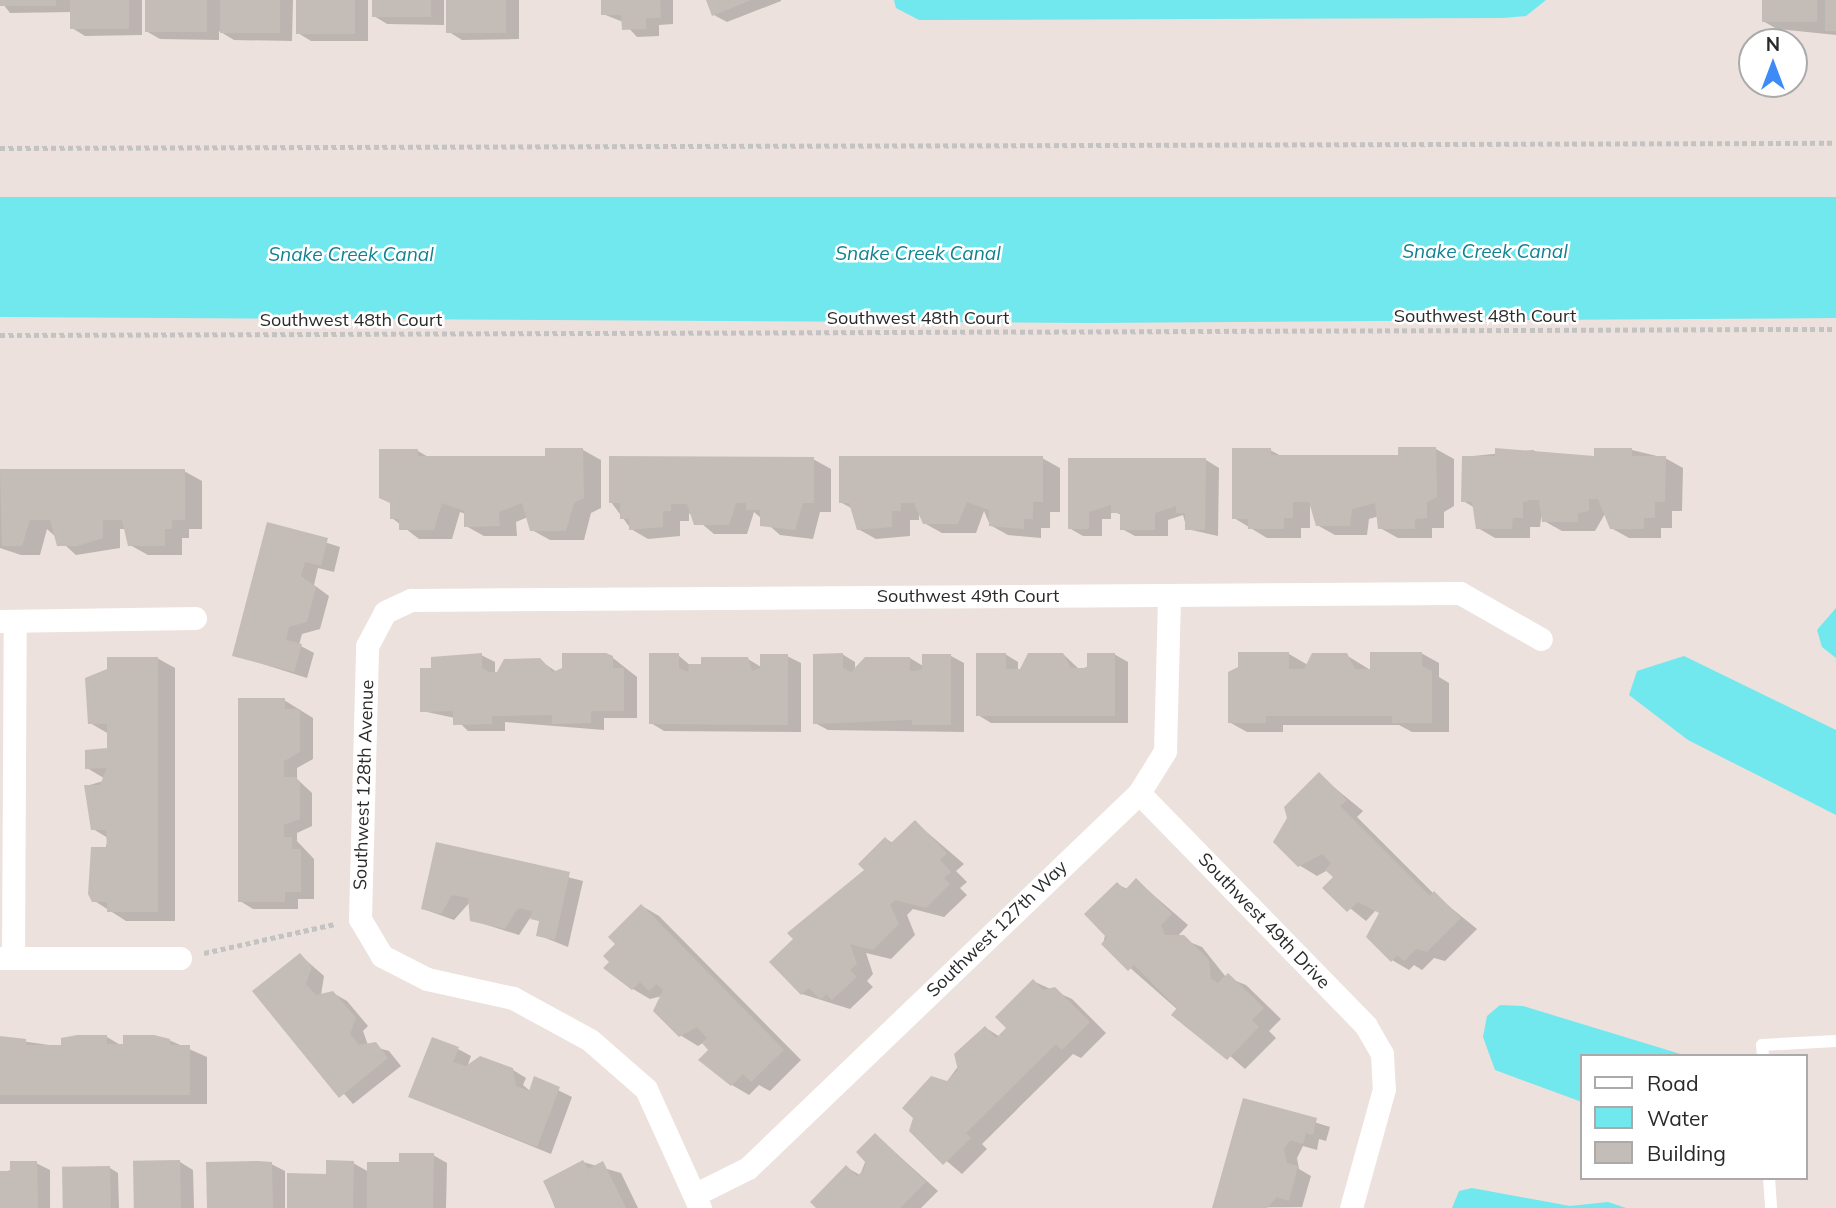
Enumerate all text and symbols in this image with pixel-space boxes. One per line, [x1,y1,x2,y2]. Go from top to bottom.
north arrow [1738,28,1808,98]
text: N [1766,32,1780,56]
water label: Snake Creek Canal [1402,241,1568,263]
water label: Snake Creek Canal [835,243,1001,265]
water label: Snake Creek Canal [268,244,434,266]
street label: Southwest 48th Court [1394,305,1576,327]
street label: Southwest 48th Court [827,307,1009,329]
street label: Southwest 48th Court [260,309,442,331]
street label: Southwest 49th Court [877,585,1059,607]
street label: Southwest 128th Avenue [350,679,378,891]
street label: Southwest 49th Drive [1194,849,1334,993]
street label: Southwest 127th Way [922,856,1072,1002]
legend [1580,1054,1808,1180]
text: Road [1647,1070,1698,1096]
text: Water [1647,1105,1708,1131]
text: Building [1647,1140,1726,1166]

